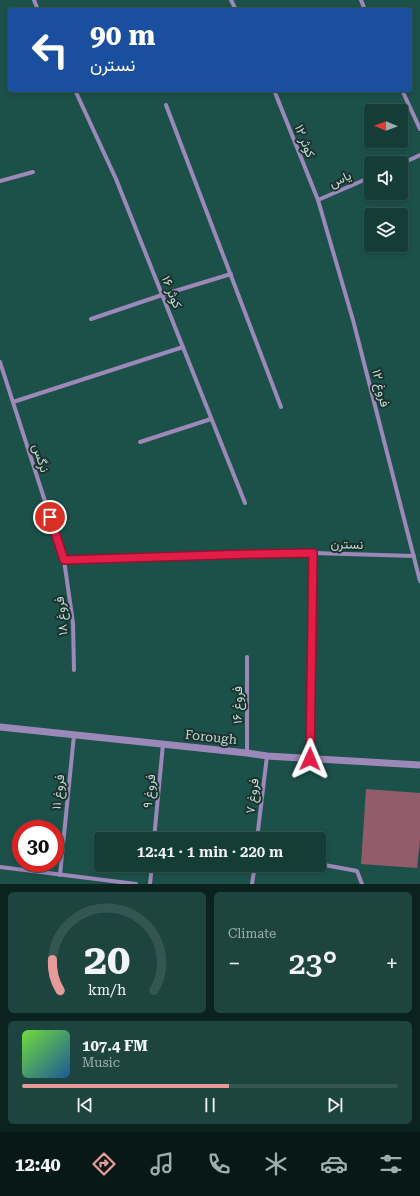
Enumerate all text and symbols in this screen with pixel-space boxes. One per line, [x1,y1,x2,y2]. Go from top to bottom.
text: 90 m [90,19,155,52]
icon: left [24,24,76,76]
text: نسترن [90,54,135,75]
north arrow [364,104,408,148]
map controls [364,104,408,252]
street label: کوثر ۱۲ [291,122,318,160]
button: sound [364,156,408,200]
street label: یاس [327,168,354,191]
button: layers [364,208,408,252]
street label: کوثر ۱۶ [158,273,185,311]
street label: فروغ ۱۲ [367,368,393,409]
street label: نرگس [28,442,53,475]
pin [33,500,67,534]
icon: arrive [39,506,61,528]
street label: نسترن [330,536,364,553]
street label: فروغ ۱۸ [51,595,73,636]
street label: فروغ ۱۶ [230,686,247,724]
street label: Forough [184,727,238,747]
position arrow [289,738,331,780]
street label: فروغ ۹ [140,773,160,809]
street label: فروغ ۱۱ [49,774,69,811]
street label: فروغ ۷ [242,777,264,815]
speed limit sign: 30 [12,820,64,872]
text: 12:41 · 1 min · 220 m [137,843,283,861]
text: Climate [228,926,276,941]
text: 20 [84,934,130,983]
text: 23° [289,946,337,981]
text: − [228,951,240,976]
text: + [386,951,398,976]
text: km/h [88,981,126,997]
text: 107.4 FM [82,1037,148,1055]
text: Music [82,1055,120,1070]
icon: previous [74,1094,96,1116]
icon: pause [199,1094,221,1116]
icon: next [324,1094,346,1116]
icon: directions [90,1150,118,1178]
icon: music [148,1150,176,1178]
icon: phone [205,1150,233,1178]
icon: climate [262,1150,290,1178]
icon: car [320,1150,348,1178]
icon: filters [377,1150,405,1178]
text: 12:40 [15,1154,61,1175]

